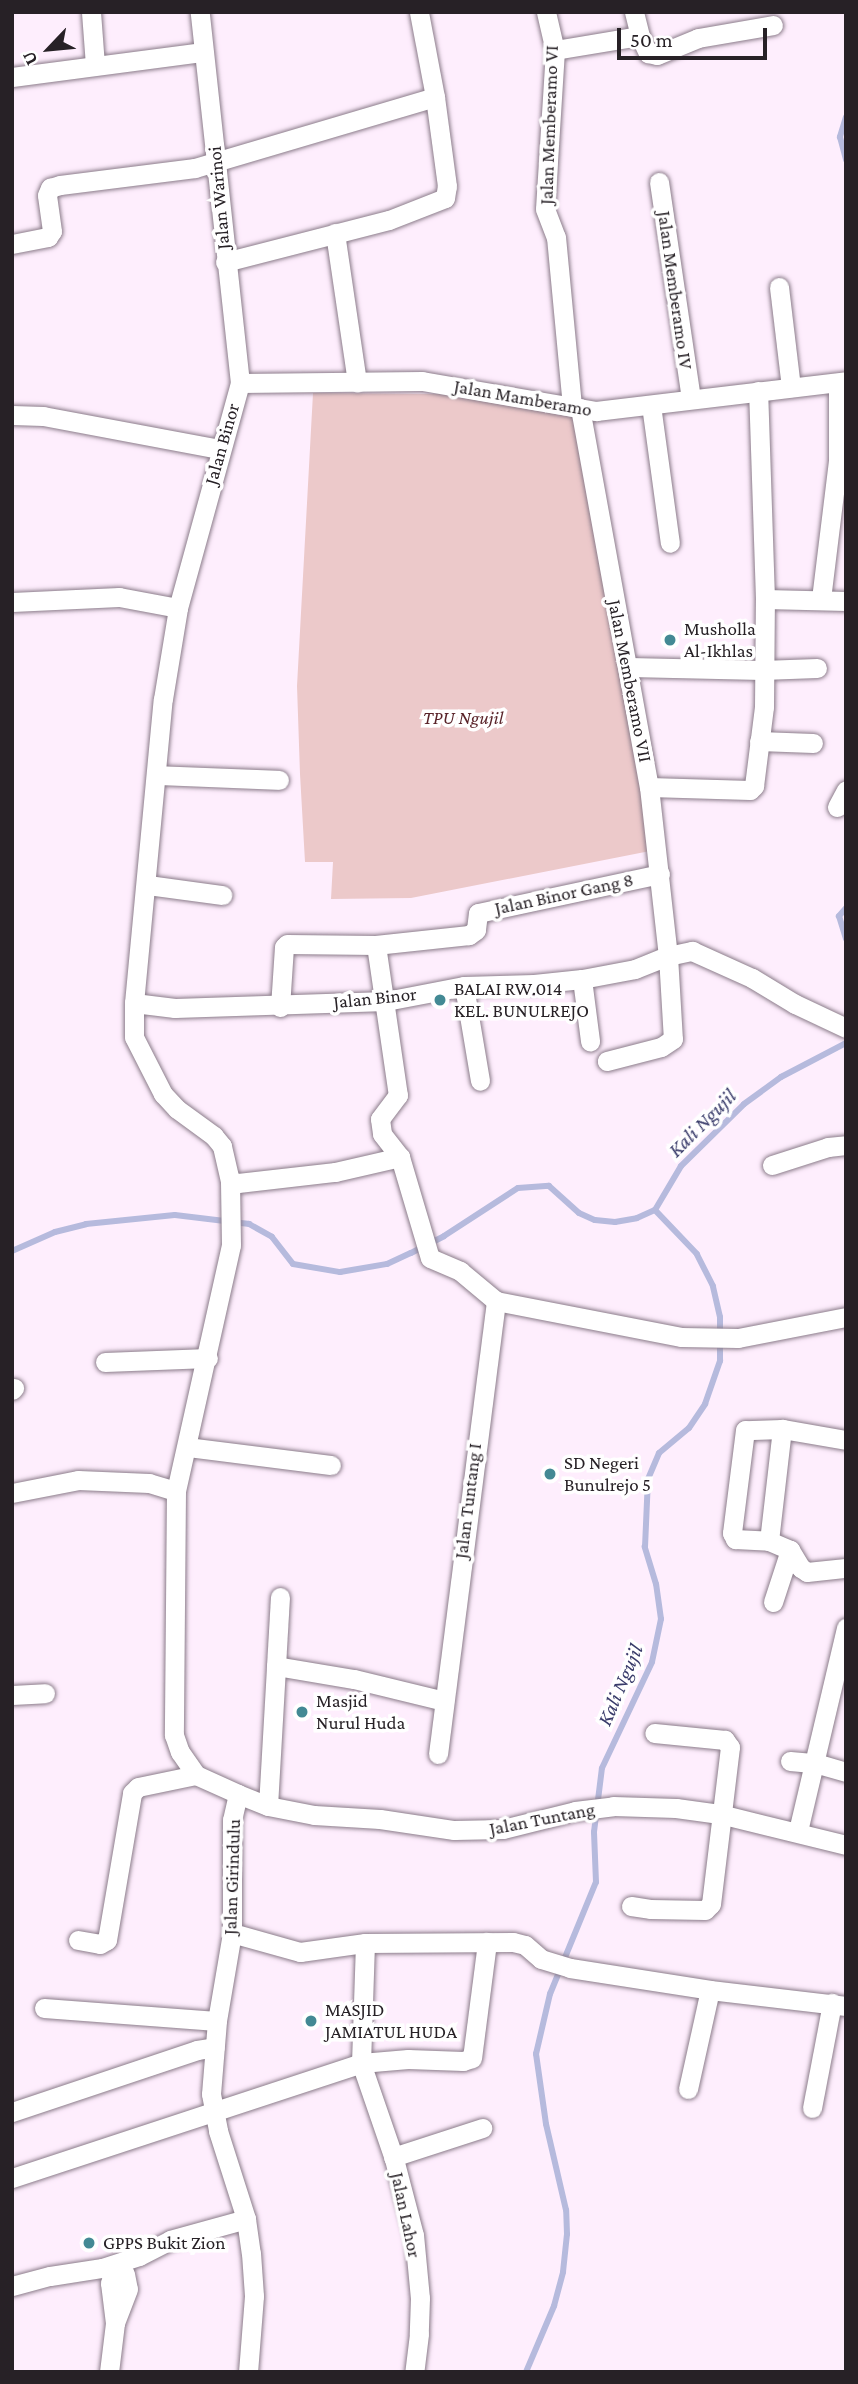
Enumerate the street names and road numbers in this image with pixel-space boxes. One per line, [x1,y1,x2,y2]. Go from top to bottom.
street label: Jalan Memberamo VI [535,45,563,205]
street label: Jalan Warinoi [203,145,235,251]
street label: Jalan Memberamo IV [653,209,697,371]
street label: Jalan Mamberamo [452,375,594,421]
street label: Jalan Binor [200,401,244,487]
street label: Jalan Memberamo VII [603,598,657,764]
street label: Jalan Binor Gang 8 [493,868,635,920]
street label: Jalan Binor [332,982,418,1014]
street label: Jalan Tuntang I [450,1442,486,1560]
street label: Jalan Tuntang [487,1798,597,1840]
street label: Jalan Girindulu [219,1819,245,1935]
street label: Jalan Lahor [386,2170,426,2260]

